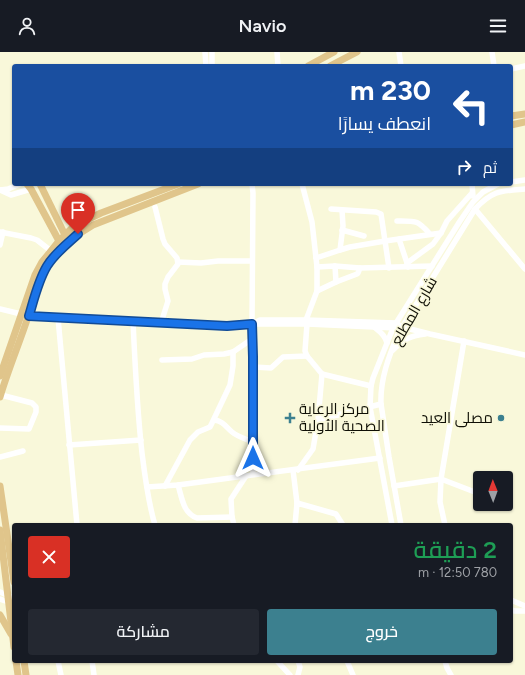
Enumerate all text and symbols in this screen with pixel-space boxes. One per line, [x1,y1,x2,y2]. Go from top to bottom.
icon: person [16,15,38,37]
text: Navio [239,15,286,37]
icon: menu [487,15,509,37]
text: 230 m [350,73,431,107]
icon: left [445,80,497,132]
text: انعطف يسارًا [338,113,431,135]
icon: right [453,156,475,178]
text: ثم [483,159,497,177]
pin [61,193,95,234]
icon: arrive [67,199,89,221]
street label: شارع المطلع [387,273,443,350]
place label: مركز الرعاية الصحية الأولية [299,400,385,435]
place label: مصلى العيد [421,409,493,428]
marker: مركز الرعاية الصحية الأولية [284,412,296,424]
marker: مصلى العيد [496,413,506,423]
position arrow [232,437,274,479]
north arrow [473,471,513,511]
map controls [473,471,513,511]
text: 2 دقيقة [414,535,497,564]
button: close [28,536,70,578]
text: 780 m · 12:50 [418,565,497,580]
button: مشاركة [28,609,259,655]
button: خروج [267,609,497,655]

